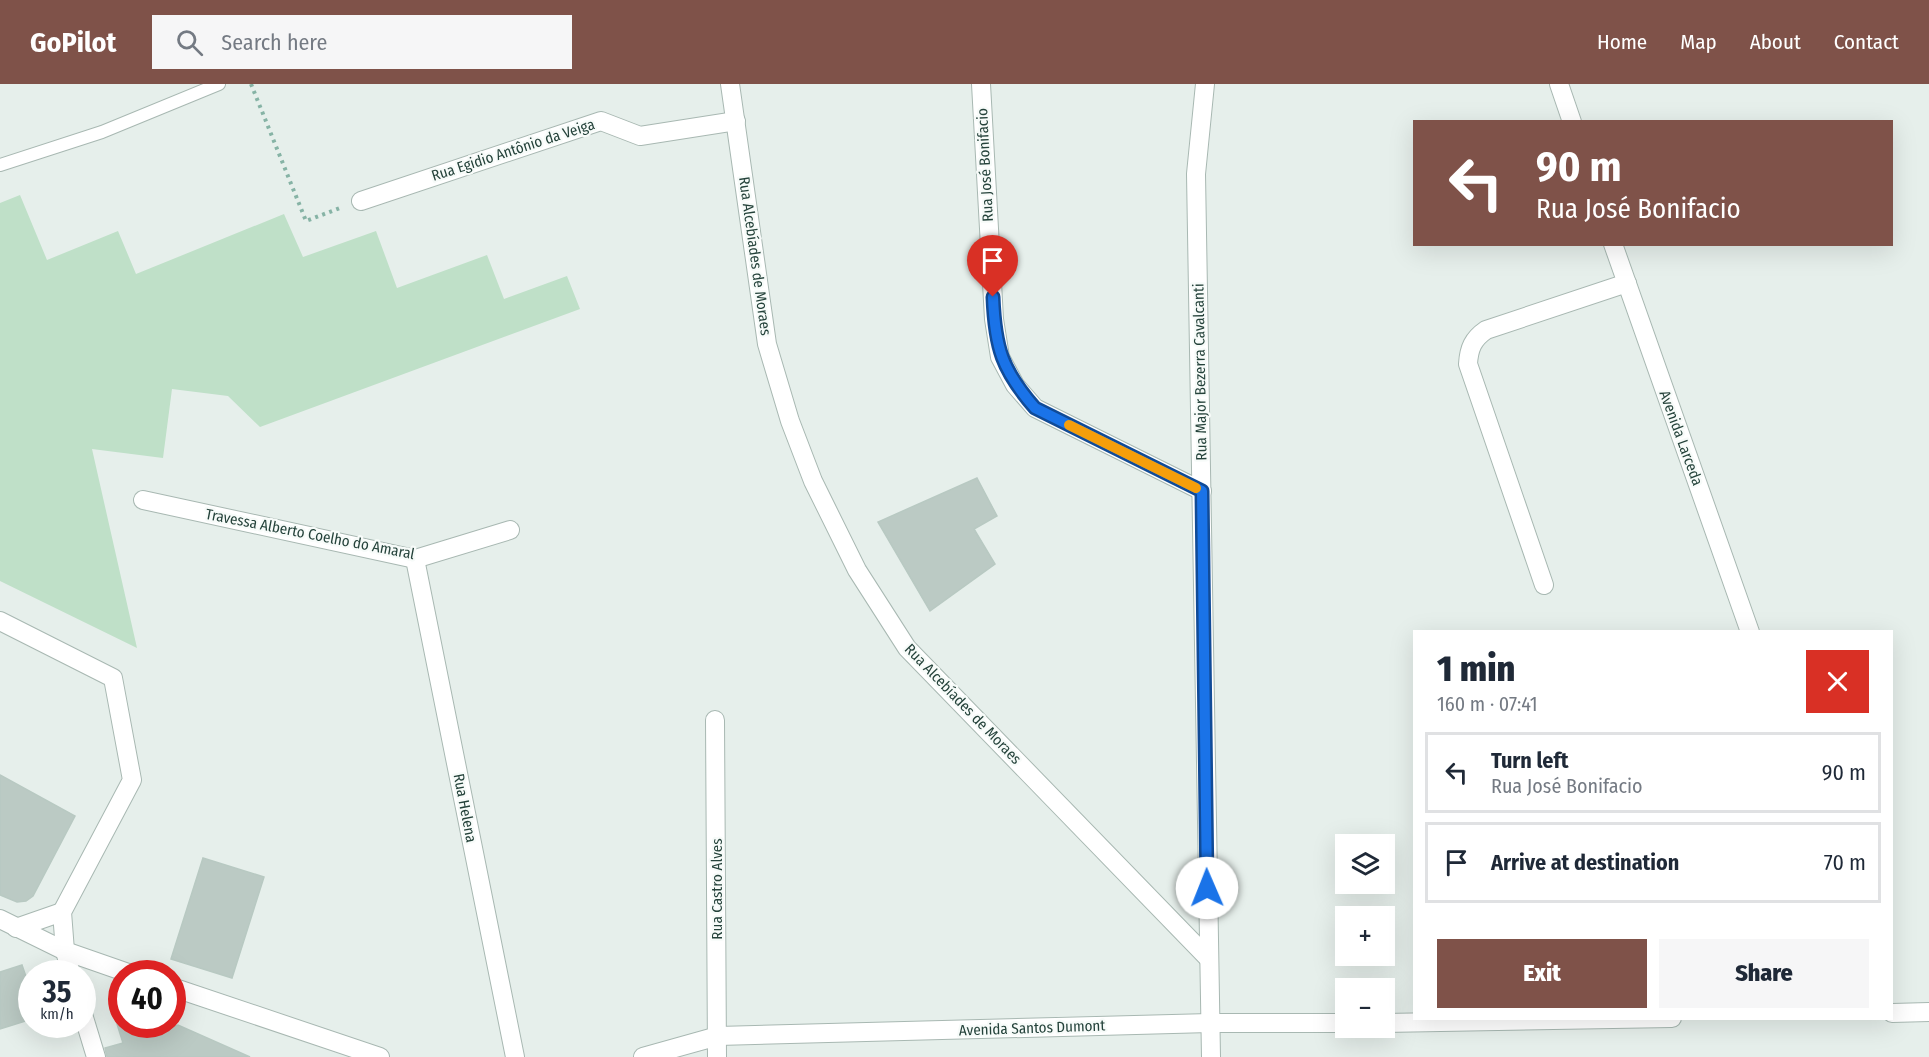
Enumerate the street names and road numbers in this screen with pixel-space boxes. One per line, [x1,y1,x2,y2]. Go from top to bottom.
street label: Rua José Bonifacio [973,108,997,222]
street label: Rua Egidio Antônio da Veiga [429,115,597,185]
street label: Rua Alcebíades de Moraes [735,175,775,337]
street label: Rua Major Bezerra Cavalcanti [1189,283,1211,461]
street label: Avenida Larceda [1655,388,1707,488]
street label: Travessa Alberto Coelho do Amaral [204,505,416,563]
street label: Rua Alcebíades de Moraes [901,640,1025,768]
street label: Rua Helena [449,772,481,844]
street label: Rua Castro Alves [708,838,726,940]
street label: Avenida Santos Dumont [958,1016,1106,1040]

